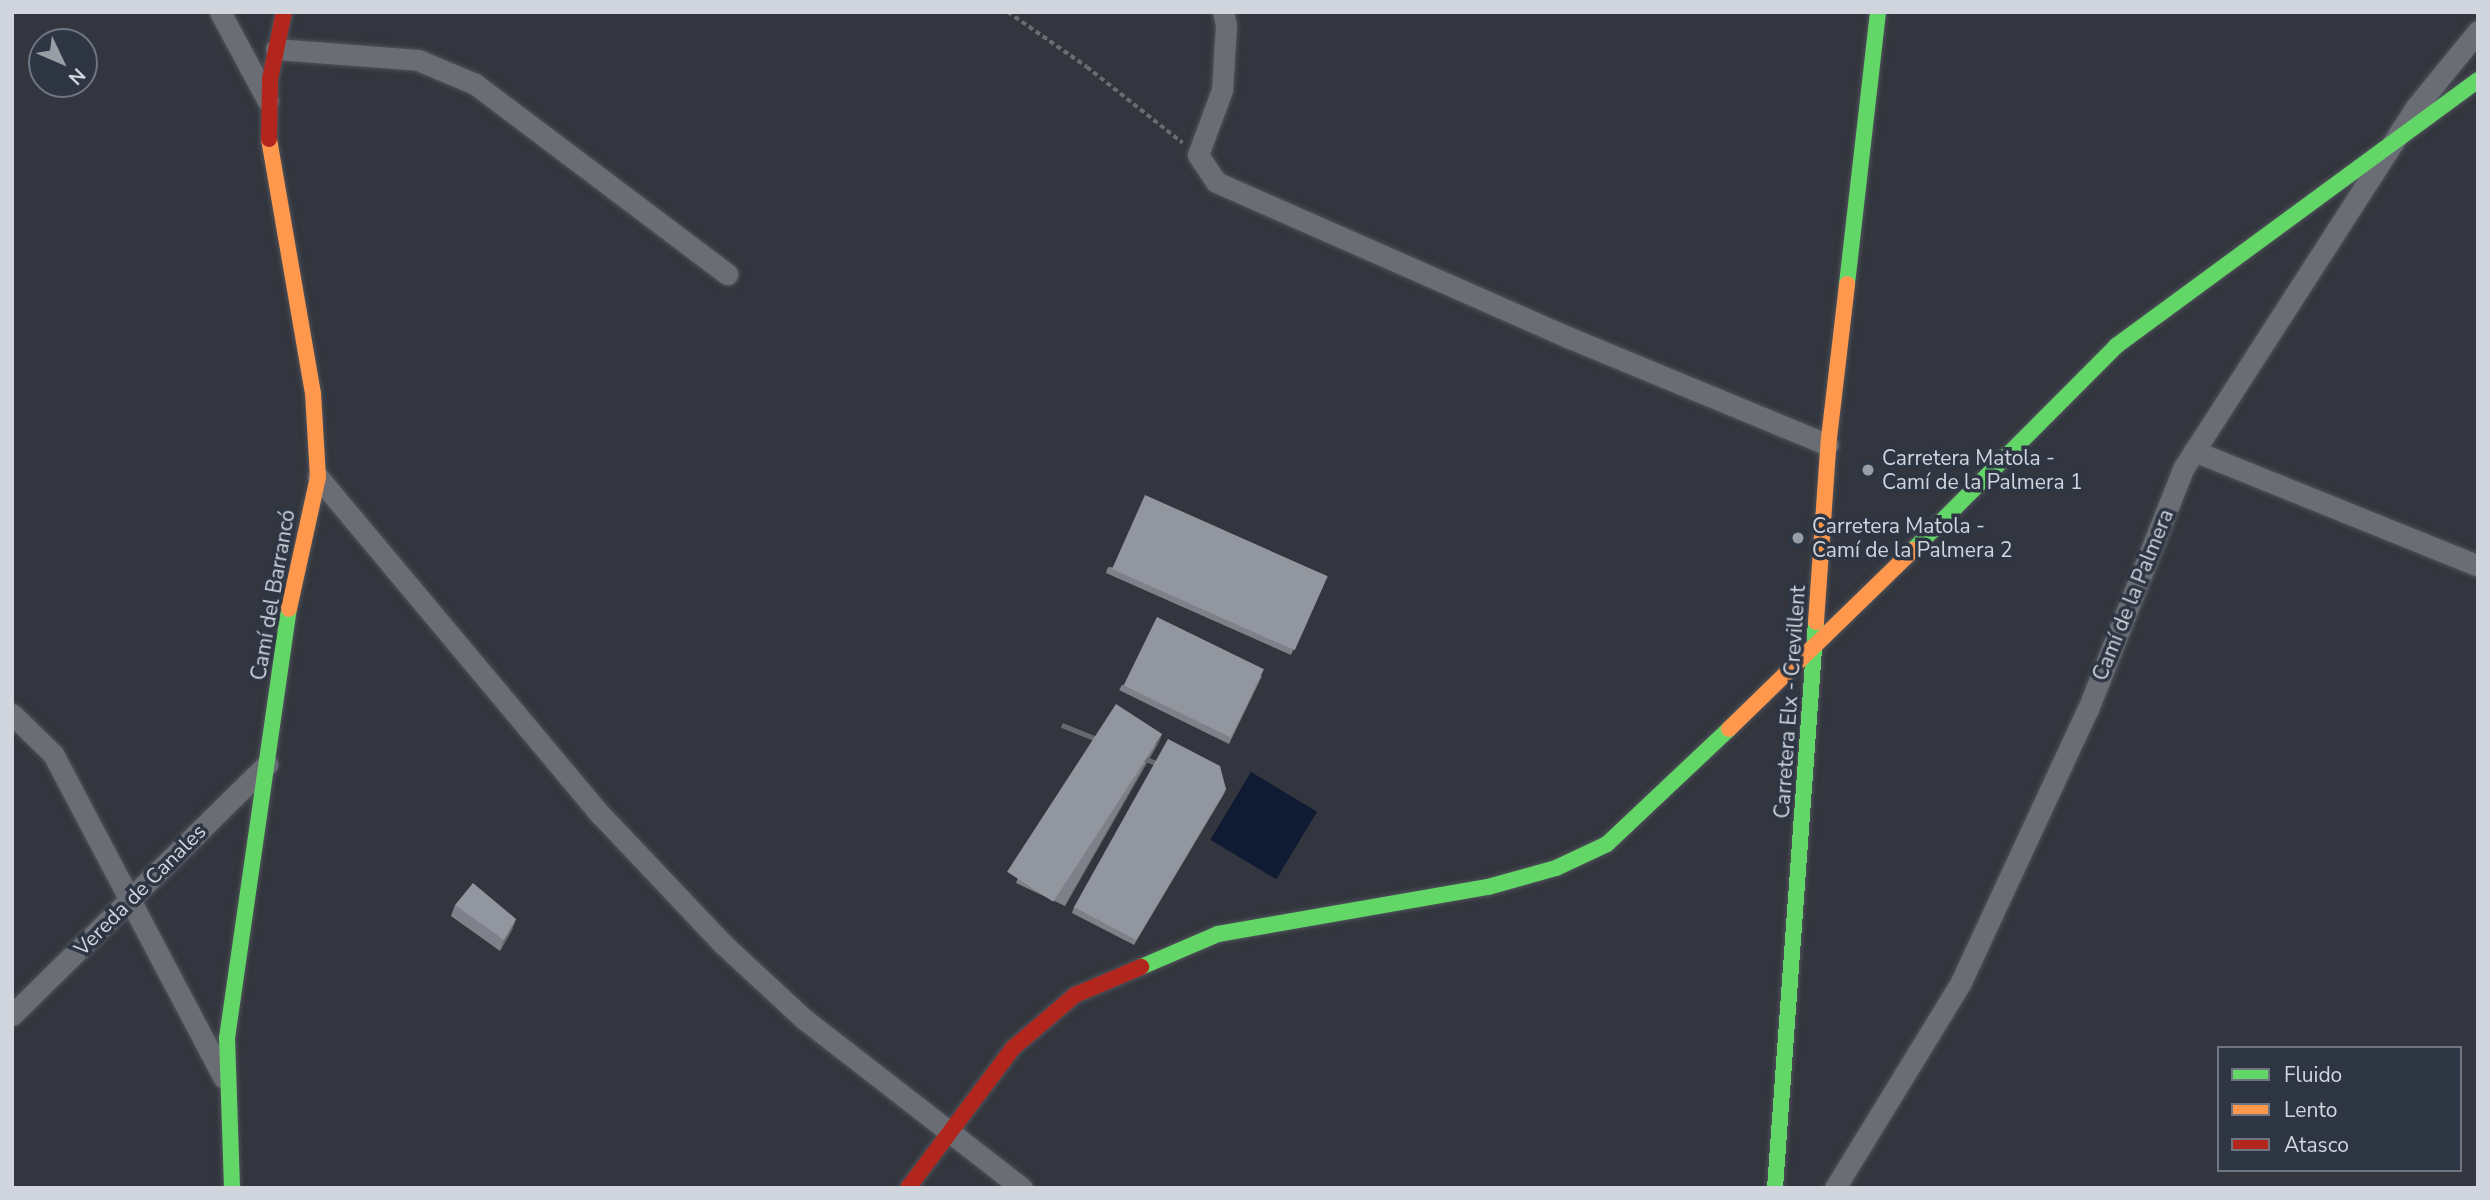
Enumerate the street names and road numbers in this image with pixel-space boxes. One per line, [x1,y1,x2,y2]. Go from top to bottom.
street label: Camí de la Palmera [2087,506,2179,684]
street label: Camí del Barrancó [246,508,300,682]
street label: Carretera Elx - Crevillent [1769,585,1811,819]
street label: Vereda de Canales [69,819,211,961]

